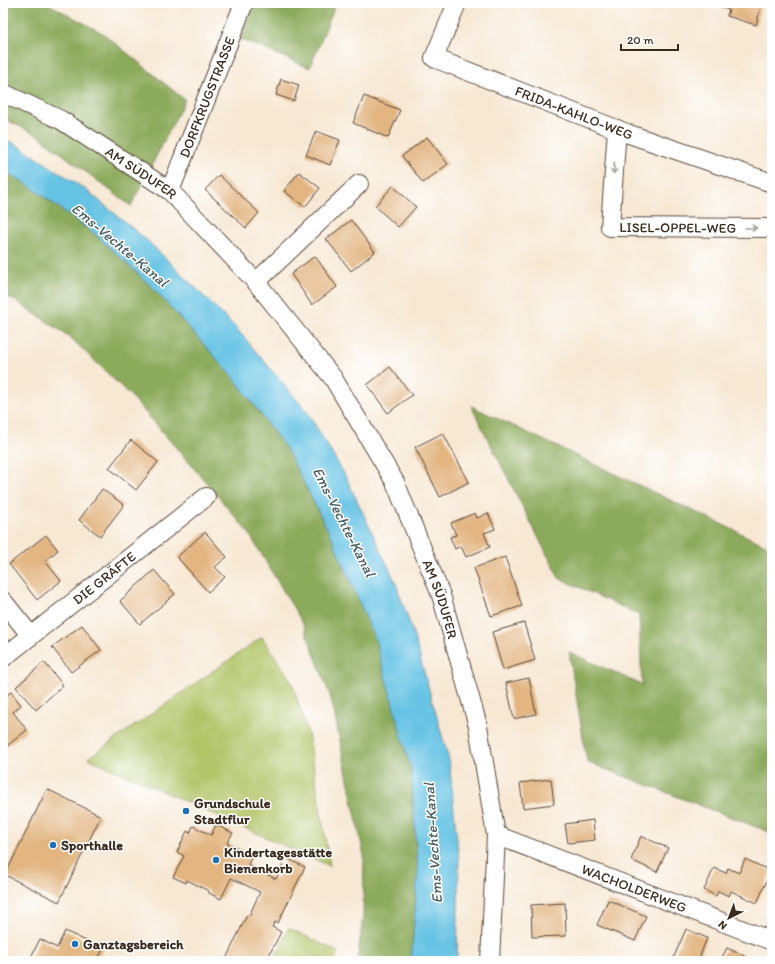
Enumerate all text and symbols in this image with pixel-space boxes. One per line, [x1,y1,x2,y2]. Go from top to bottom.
scale bar [621,26,678,52]
text: 20 m [627,33,654,47]
street label: DORFKRUGSTRASSE [176,34,239,160]
street label: FRIDA-KAHLO-WEG [513,82,635,144]
street label: AM SÜDUFER [102,143,181,203]
one-way arrow [611,161,618,174]
water label: Ems-Vechte-Kanal [68,199,173,292]
street label: LISEL-OPPEL-WEG [619,219,736,237]
one-way arrow [744,224,757,232]
water label: Ems-Vechte-Kanal [309,464,380,581]
street label: DIE GRÄFTE [69,548,139,608]
street label: AM SÜDUFER [418,557,461,641]
water label: Ems-Vechte-Kanal [420,780,446,904]
place label: Grundschule Stadtflur [194,795,271,828]
marker: Grundschule Stadtflur [181,806,191,816]
place label: Sporthalle [61,837,123,854]
marker: Sporthalle [48,840,58,850]
place label: Kindertagesstätte Bienenkorb [224,844,332,877]
marker: Kindertagesstätte Bienenkorb [211,855,221,865]
street label: WACHOLDERWEG [579,861,689,916]
north arrow [709,898,749,938]
text: N [716,918,730,932]
place label: Ganztagsbereich [83,936,184,953]
marker: Ganztagsbereich [70,939,80,949]

